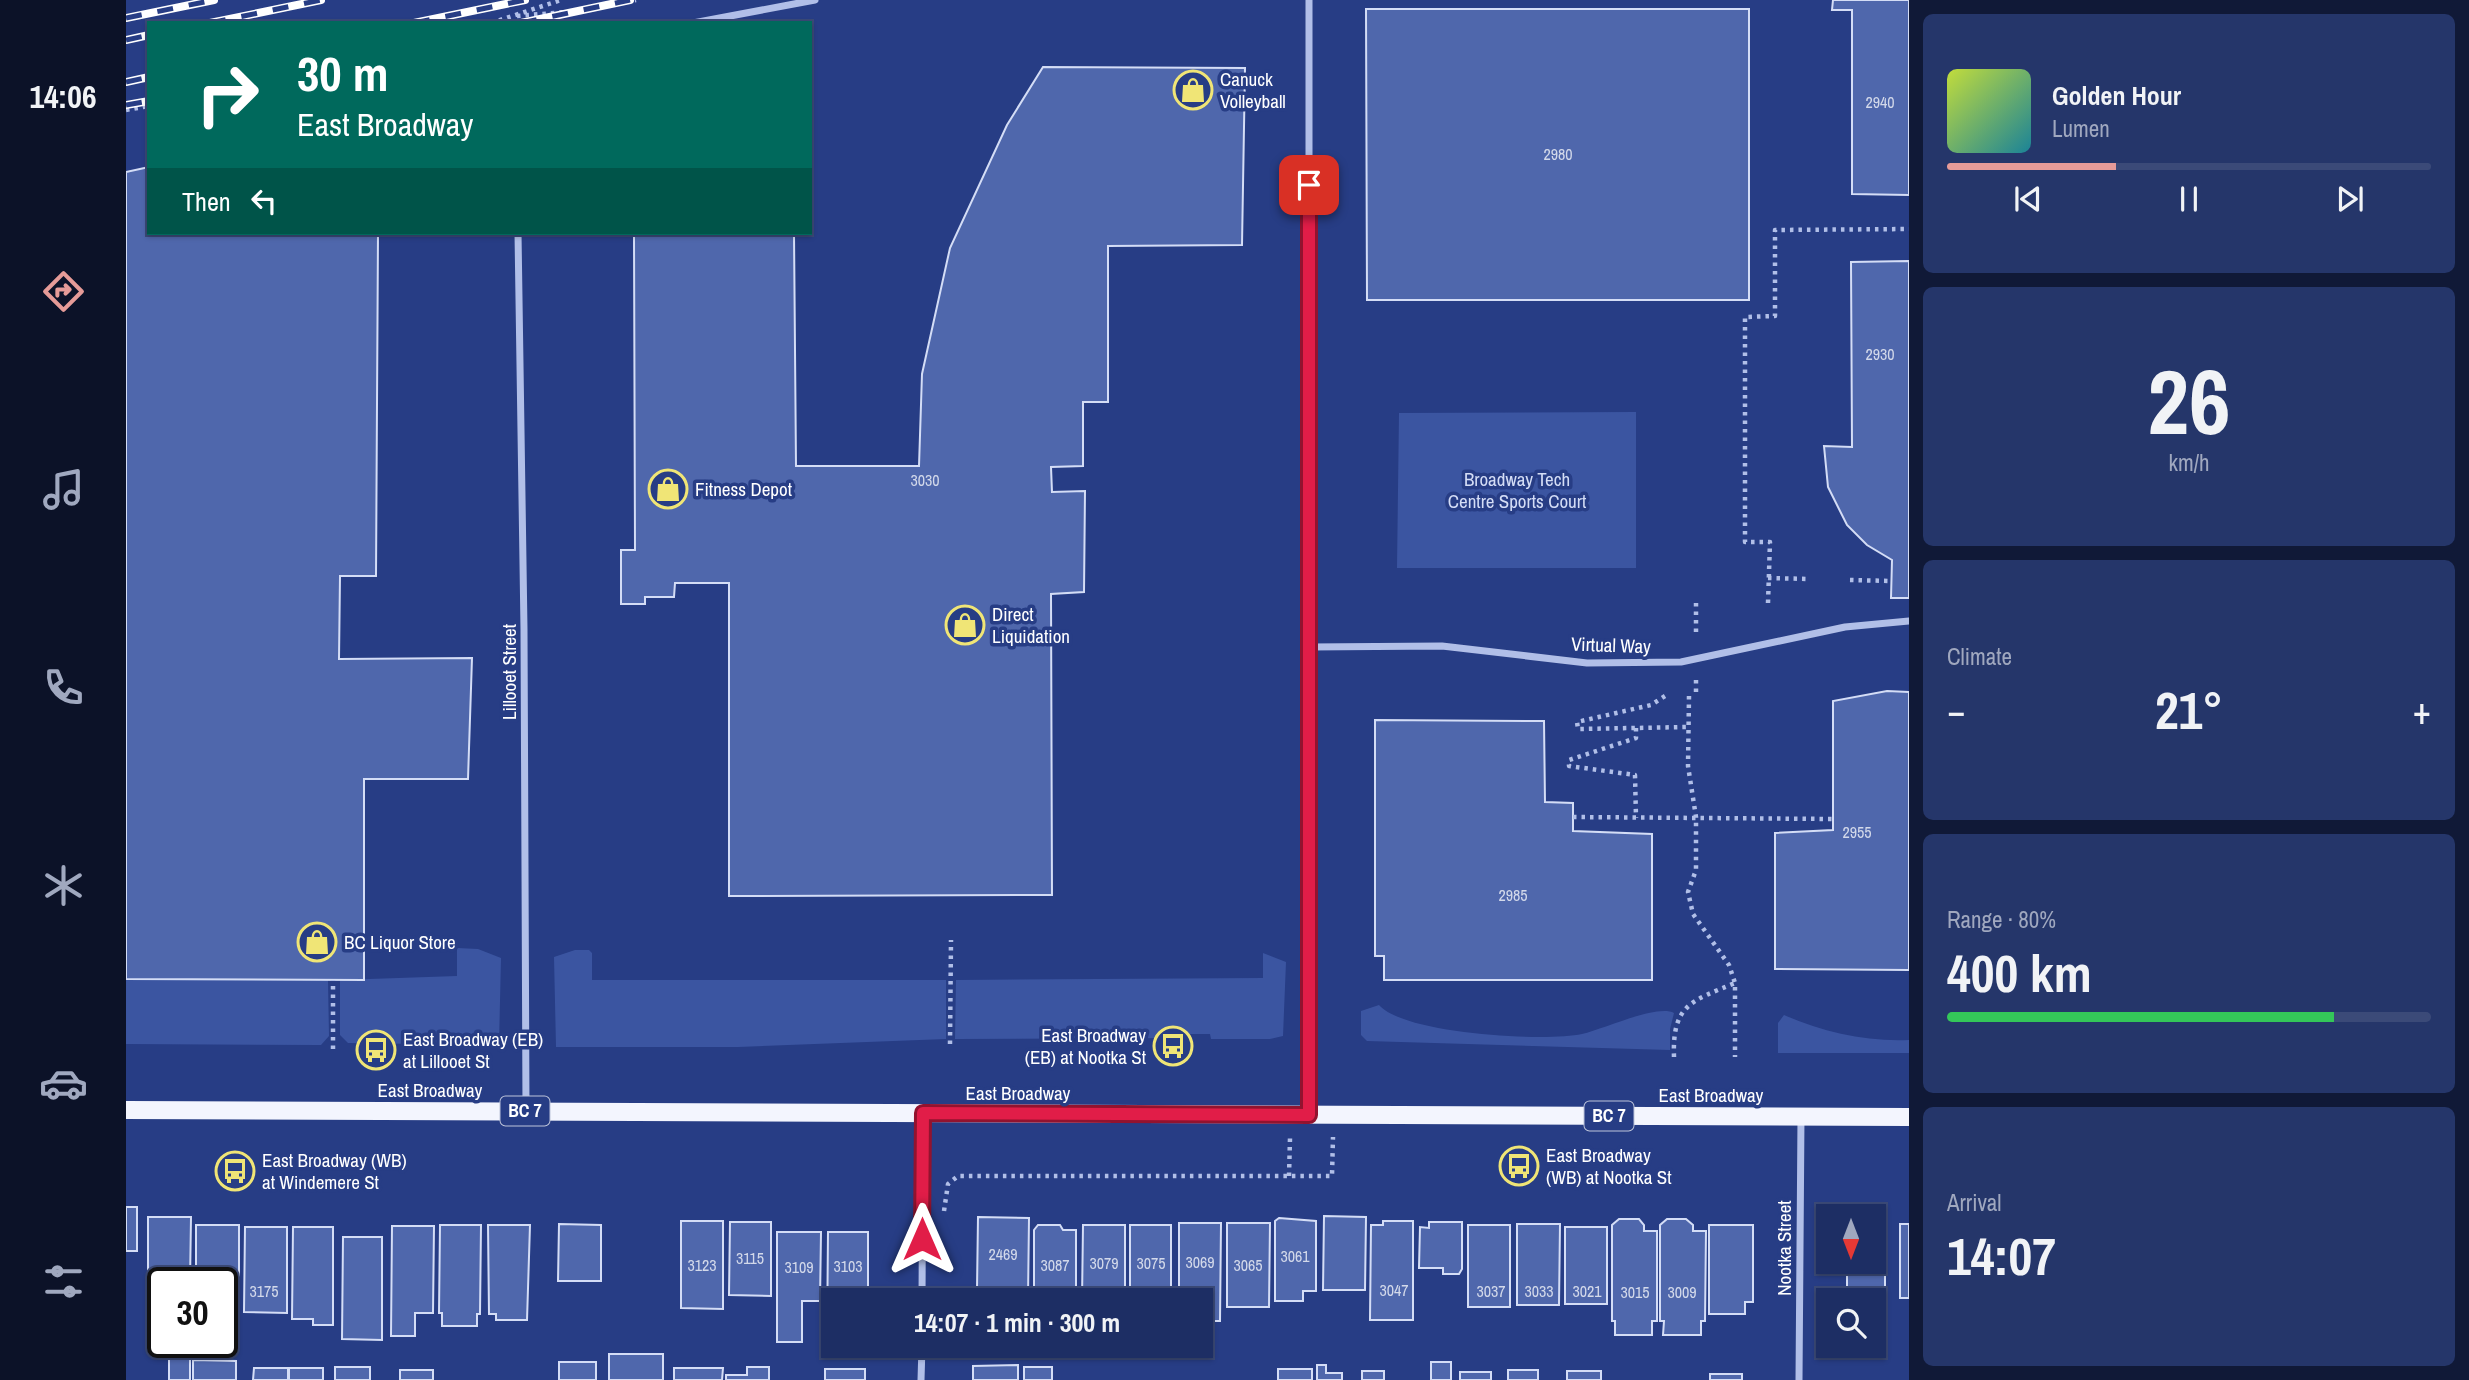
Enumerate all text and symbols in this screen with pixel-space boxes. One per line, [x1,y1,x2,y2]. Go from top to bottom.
text: 30 m [297,40,389,106]
icon: right [182,49,273,140]
place label: Canuck Volleyball [1220,66,1286,114]
shop icon: Canuck Volleyball [1172,69,1214,111]
text: 14:06 [29,75,97,118]
text: Golden Hour [2052,78,2181,113]
house number: 2940 [1865,91,1895,113]
text: East Broadway [297,103,473,146]
text: Lumen [2052,113,2110,144]
house number: 2980 [1543,143,1573,165]
pin [1279,155,1339,215]
icon: arrive [1290,166,1328,204]
icon: previous [2009,180,2047,218]
icon: pause [2170,180,2208,218]
icon: next [2331,180,2369,218]
icon: left [245,182,283,220]
text: Then [182,184,231,219]
icon: directions [39,267,88,316]
text: 26 [2148,340,2231,462]
house number: 2930 [1865,343,1895,365]
text: km/h [2169,447,2209,478]
icon: music [39,465,88,514]
park label: Broadway Tech Centre Sports Court [1448,466,1587,514]
shop icon: Fitness Depot [647,468,689,510]
house number: 3030 [910,469,940,491]
place label: Fitness Depot [695,476,793,502]
place label: Direct Liquidation [992,601,1070,649]
shop icon: Direct Liquidation [944,604,986,646]
street label: Lillooet Street [496,623,522,720]
street label: Virtual Way [1571,631,1651,659]
text: Climate [1947,641,2012,672]
icon: phone [39,663,88,712]
text: 21° [2155,675,2223,745]
text: − [1947,685,1965,736]
text: + [2413,685,2431,736]
house number: 2955 [1842,821,1872,843]
icon: climate [39,861,88,910]
house number: 2985 [1498,884,1528,906]
text: Range · 80% [1947,904,2056,935]
shop icon: BC Liquor Store [296,921,338,963]
place label: BC Liquor Store [344,929,456,955]
text: 400 km [1947,938,2092,1008]
place label: East Broadway (EB) at Nootka St [1025,1022,1147,1070]
bus stop icon: East Broadway (EB) at Nootka St [1152,1025,1194,1067]
place label: East Broadway (EB) at Lillooet St [403,1026,543,1074]
bus stop icon: East Broadway (EB) at Lillooet St [355,1029,397,1071]
icon: car [39,1059,88,1108]
street label: East Broadway [378,1077,483,1103]
street label: East Broadway [966,1080,1071,1106]
street label: East Broadway [1659,1082,1764,1108]
road number: BC 7 [500,1096,550,1126]
road number: BC 7 [1584,1101,1634,1130]
place label: East Broadway (WB) at Nootka St [1546,1142,1672,1190]
bus stop icon: East Broadway (WB) at Nootka St [1498,1145,1540,1187]
place label: East Broadway (WB) at Windemere St [262,1147,407,1195]
bus stop icon: East Broadway (WB) at Windemere St [214,1150,256,1192]
text: Arrival [1947,1187,2002,1218]
street label: Nootka Street [1771,1200,1797,1296]
position arrow [885,1202,959,1276]
north arrow [1816,1204,1886,1274]
map controls [1816,1204,1886,1358]
text: 14:07 [1947,1221,2056,1291]
house number: 2469 [988,1243,1018,1265]
house number: 3061 [1280,1245,1310,1267]
house number: 3115 [736,1247,764,1269]
house number: 3069 [1185,1251,1215,1273]
house number: 3079 [1089,1252,1119,1274]
house number: 3075 [1136,1252,1166,1274]
house number: 3123 [687,1254,717,1276]
house number: 3087 [1040,1254,1070,1276]
house number: 3065 [1233,1254,1263,1276]
house number: 3103 [833,1255,863,1277]
house number: 3109 [784,1256,814,1278]
icon: filters [39,1257,88,1306]
speed limit sign: 30 [147,1267,238,1358]
house number: 3047 [1379,1279,1409,1301]
house number: 3175 [249,1280,279,1302]
house number: 3037 [1476,1280,1506,1302]
house number: 3033 [1524,1280,1554,1302]
house number: 3021 [1572,1280,1602,1302]
house number: 3015 [1620,1281,1650,1303]
house number: 3009 [1667,1281,1697,1303]
button: search [1816,1288,1886,1358]
text: 14:07 · 1 min · 300 m [914,1305,1120,1340]

